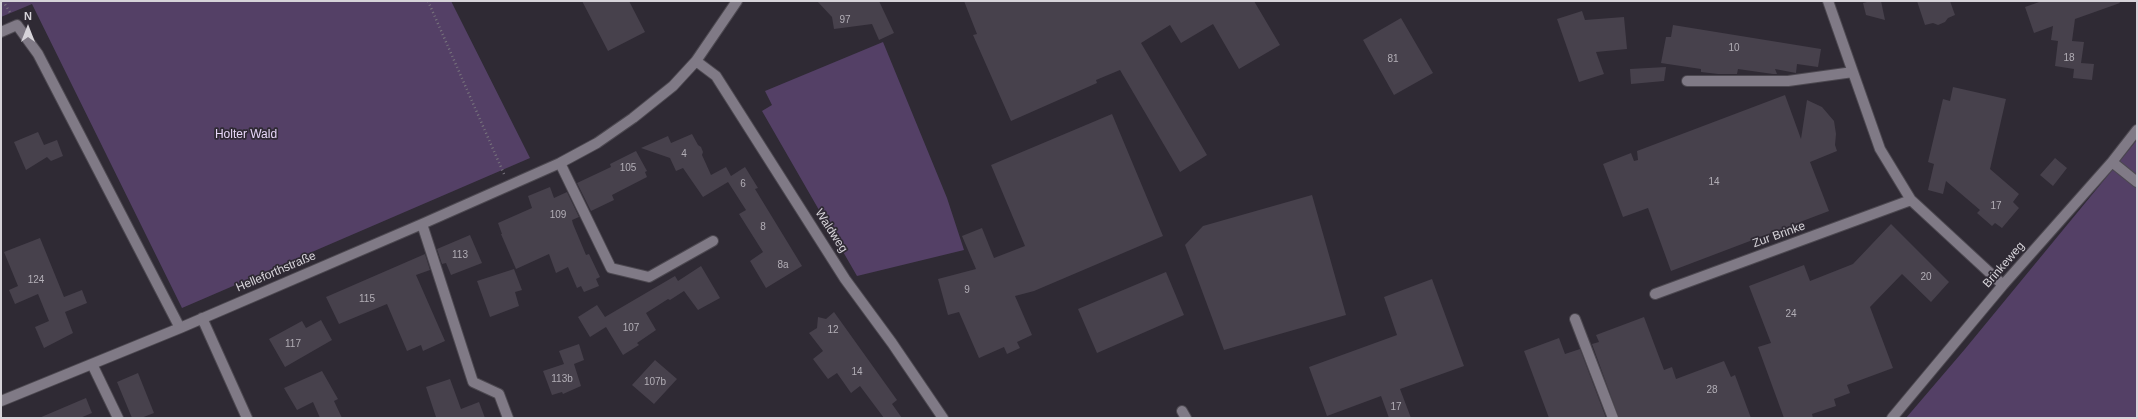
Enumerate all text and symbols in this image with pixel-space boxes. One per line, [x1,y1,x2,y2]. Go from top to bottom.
north arrow [8,8,48,48]
text: N [24,10,32,22]
house number: 97 [839,14,851,26]
house number: 10 [1728,42,1740,54]
house number: 18 [2063,52,2075,64]
house number: 81 [1387,53,1399,65]
park label: Holter Wald [215,128,277,142]
house number: 4 [681,148,687,160]
house number: 105 [620,162,636,174]
house number: 14 [1708,176,1720,188]
house number: 6 [740,178,746,190]
house number: 17 [1990,200,2002,212]
street label: Waldweg [812,207,850,255]
house number: 109 [550,209,566,221]
street label: Zur Brinke [1751,219,1807,251]
house number: 8 [760,221,766,233]
street label: Brinkeweg [1980,239,2028,291]
street label: Helleforthstraße [234,249,318,295]
house number: 113 [452,249,468,261]
house number: 8a [777,259,789,271]
house number: 20 [1920,271,1932,283]
house number: 124 [28,274,44,286]
house number: 9 [964,284,970,296]
house number: 115 [359,293,375,305]
house number: 24 [1785,308,1797,320]
house number: 107 [623,322,639,334]
house number: 12 [827,324,839,336]
house number: 117 [285,338,301,350]
house number: 14 [851,366,863,378]
house number: 113b [551,373,573,385]
house number: 107b [644,376,666,388]
house number: 28 [1706,384,1718,396]
house number: 17 [1390,401,1402,413]

